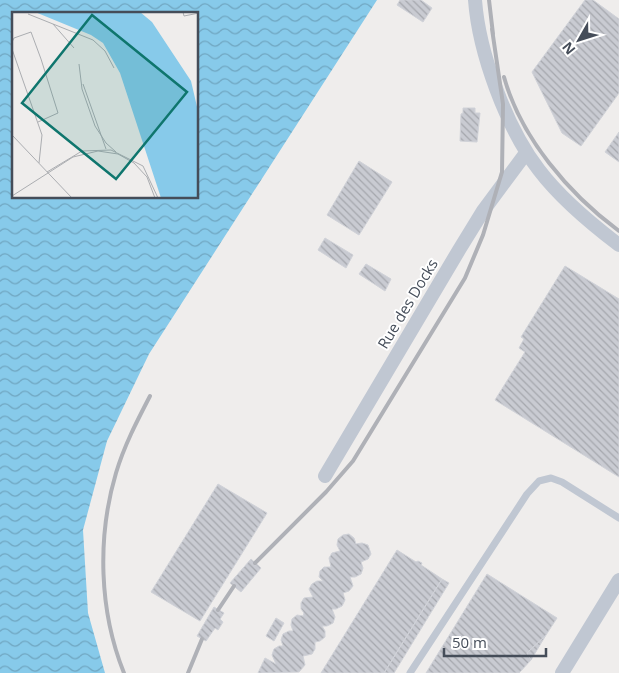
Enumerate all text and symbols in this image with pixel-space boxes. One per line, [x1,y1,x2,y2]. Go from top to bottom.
inset map [12,12,199,199]
north arrow [554,15,604,65]
text: N [558,38,579,59]
street label: Rue des Docks [372,255,442,352]
scale bar [444,626,546,658]
text: 50 m [452,632,487,652]

